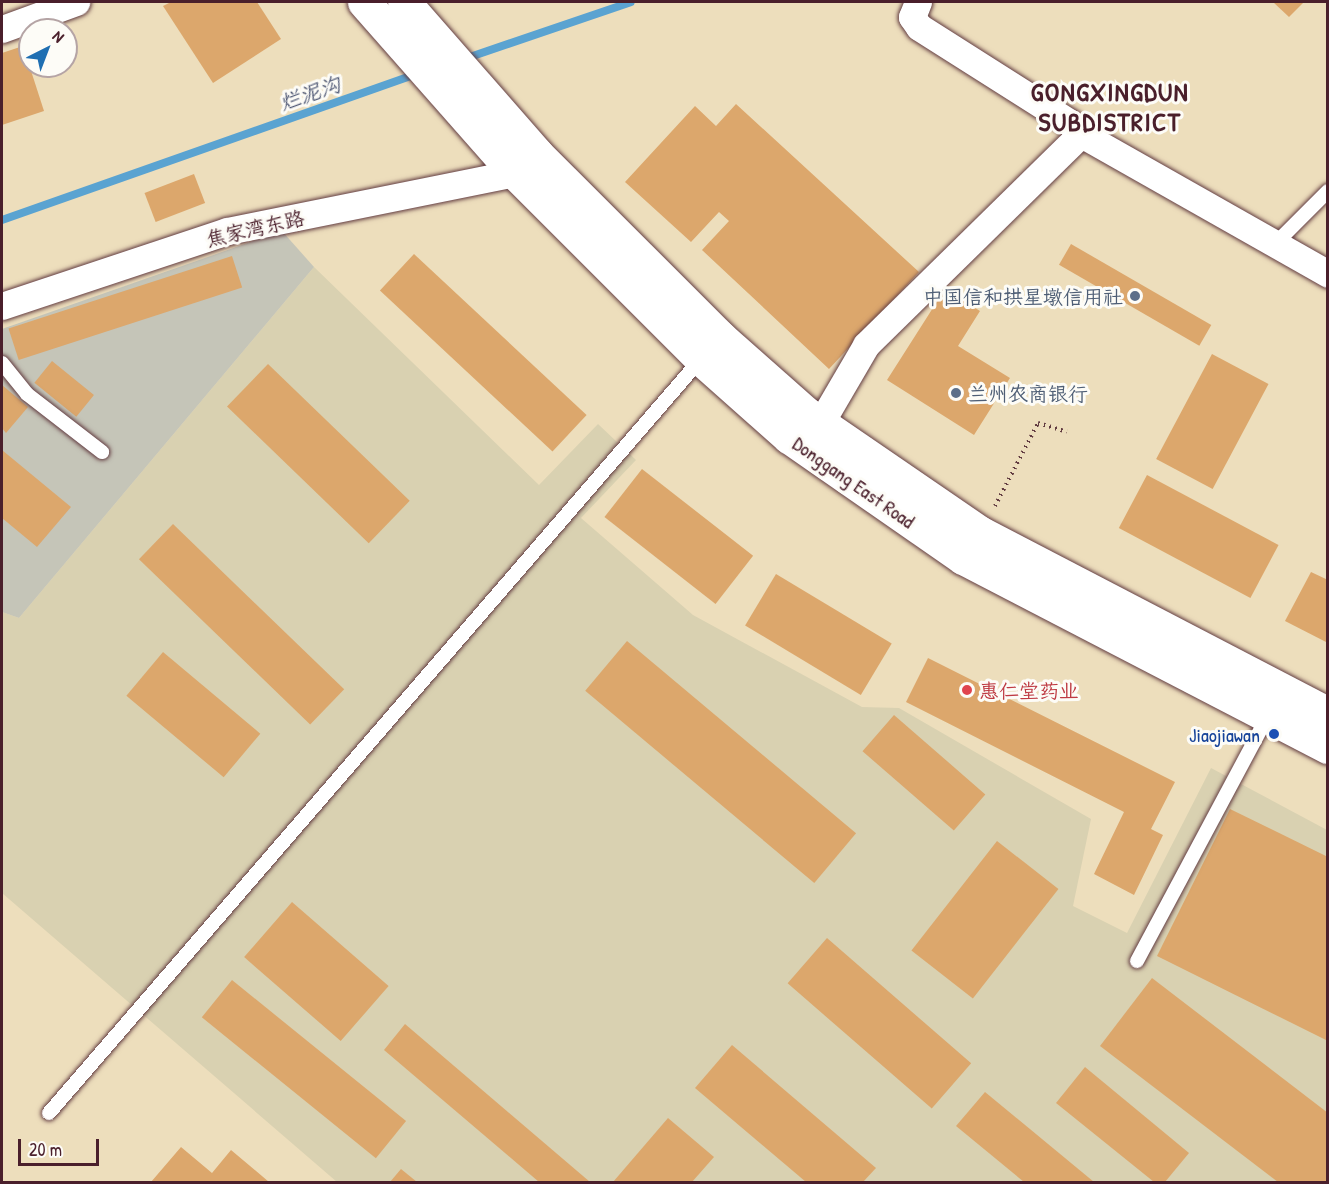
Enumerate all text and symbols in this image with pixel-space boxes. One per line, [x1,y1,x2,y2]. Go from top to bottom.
north arrow [18,18,78,78]
text: N [48,25,69,47]
water label: 烂泥沟 [276,72,344,116]
district label: GONGXINGDUN SUBDISTRICT [1031,76,1189,138]
street label: 焦家湾东路 [204,205,306,251]
place label: 中国信和拱星墩信用社 [923,284,1123,308]
marker: 中国信和拱星墩信用社 [1128,289,1142,303]
place label: 兰州农商银行 [968,381,1088,405]
marker: 兰州农商银行 [949,386,963,400]
street label: Donggang East Road [788,431,920,533]
place label: 惠仁堂药业 [979,678,1079,702]
marker: 惠仁堂药业 [960,683,974,697]
place label: Jiaojiawan [1189,722,1260,746]
marker: Jiaojiawan [1265,725,1283,743]
scale bar [21,1127,102,1165]
text: 20 m [29,1137,62,1162]

